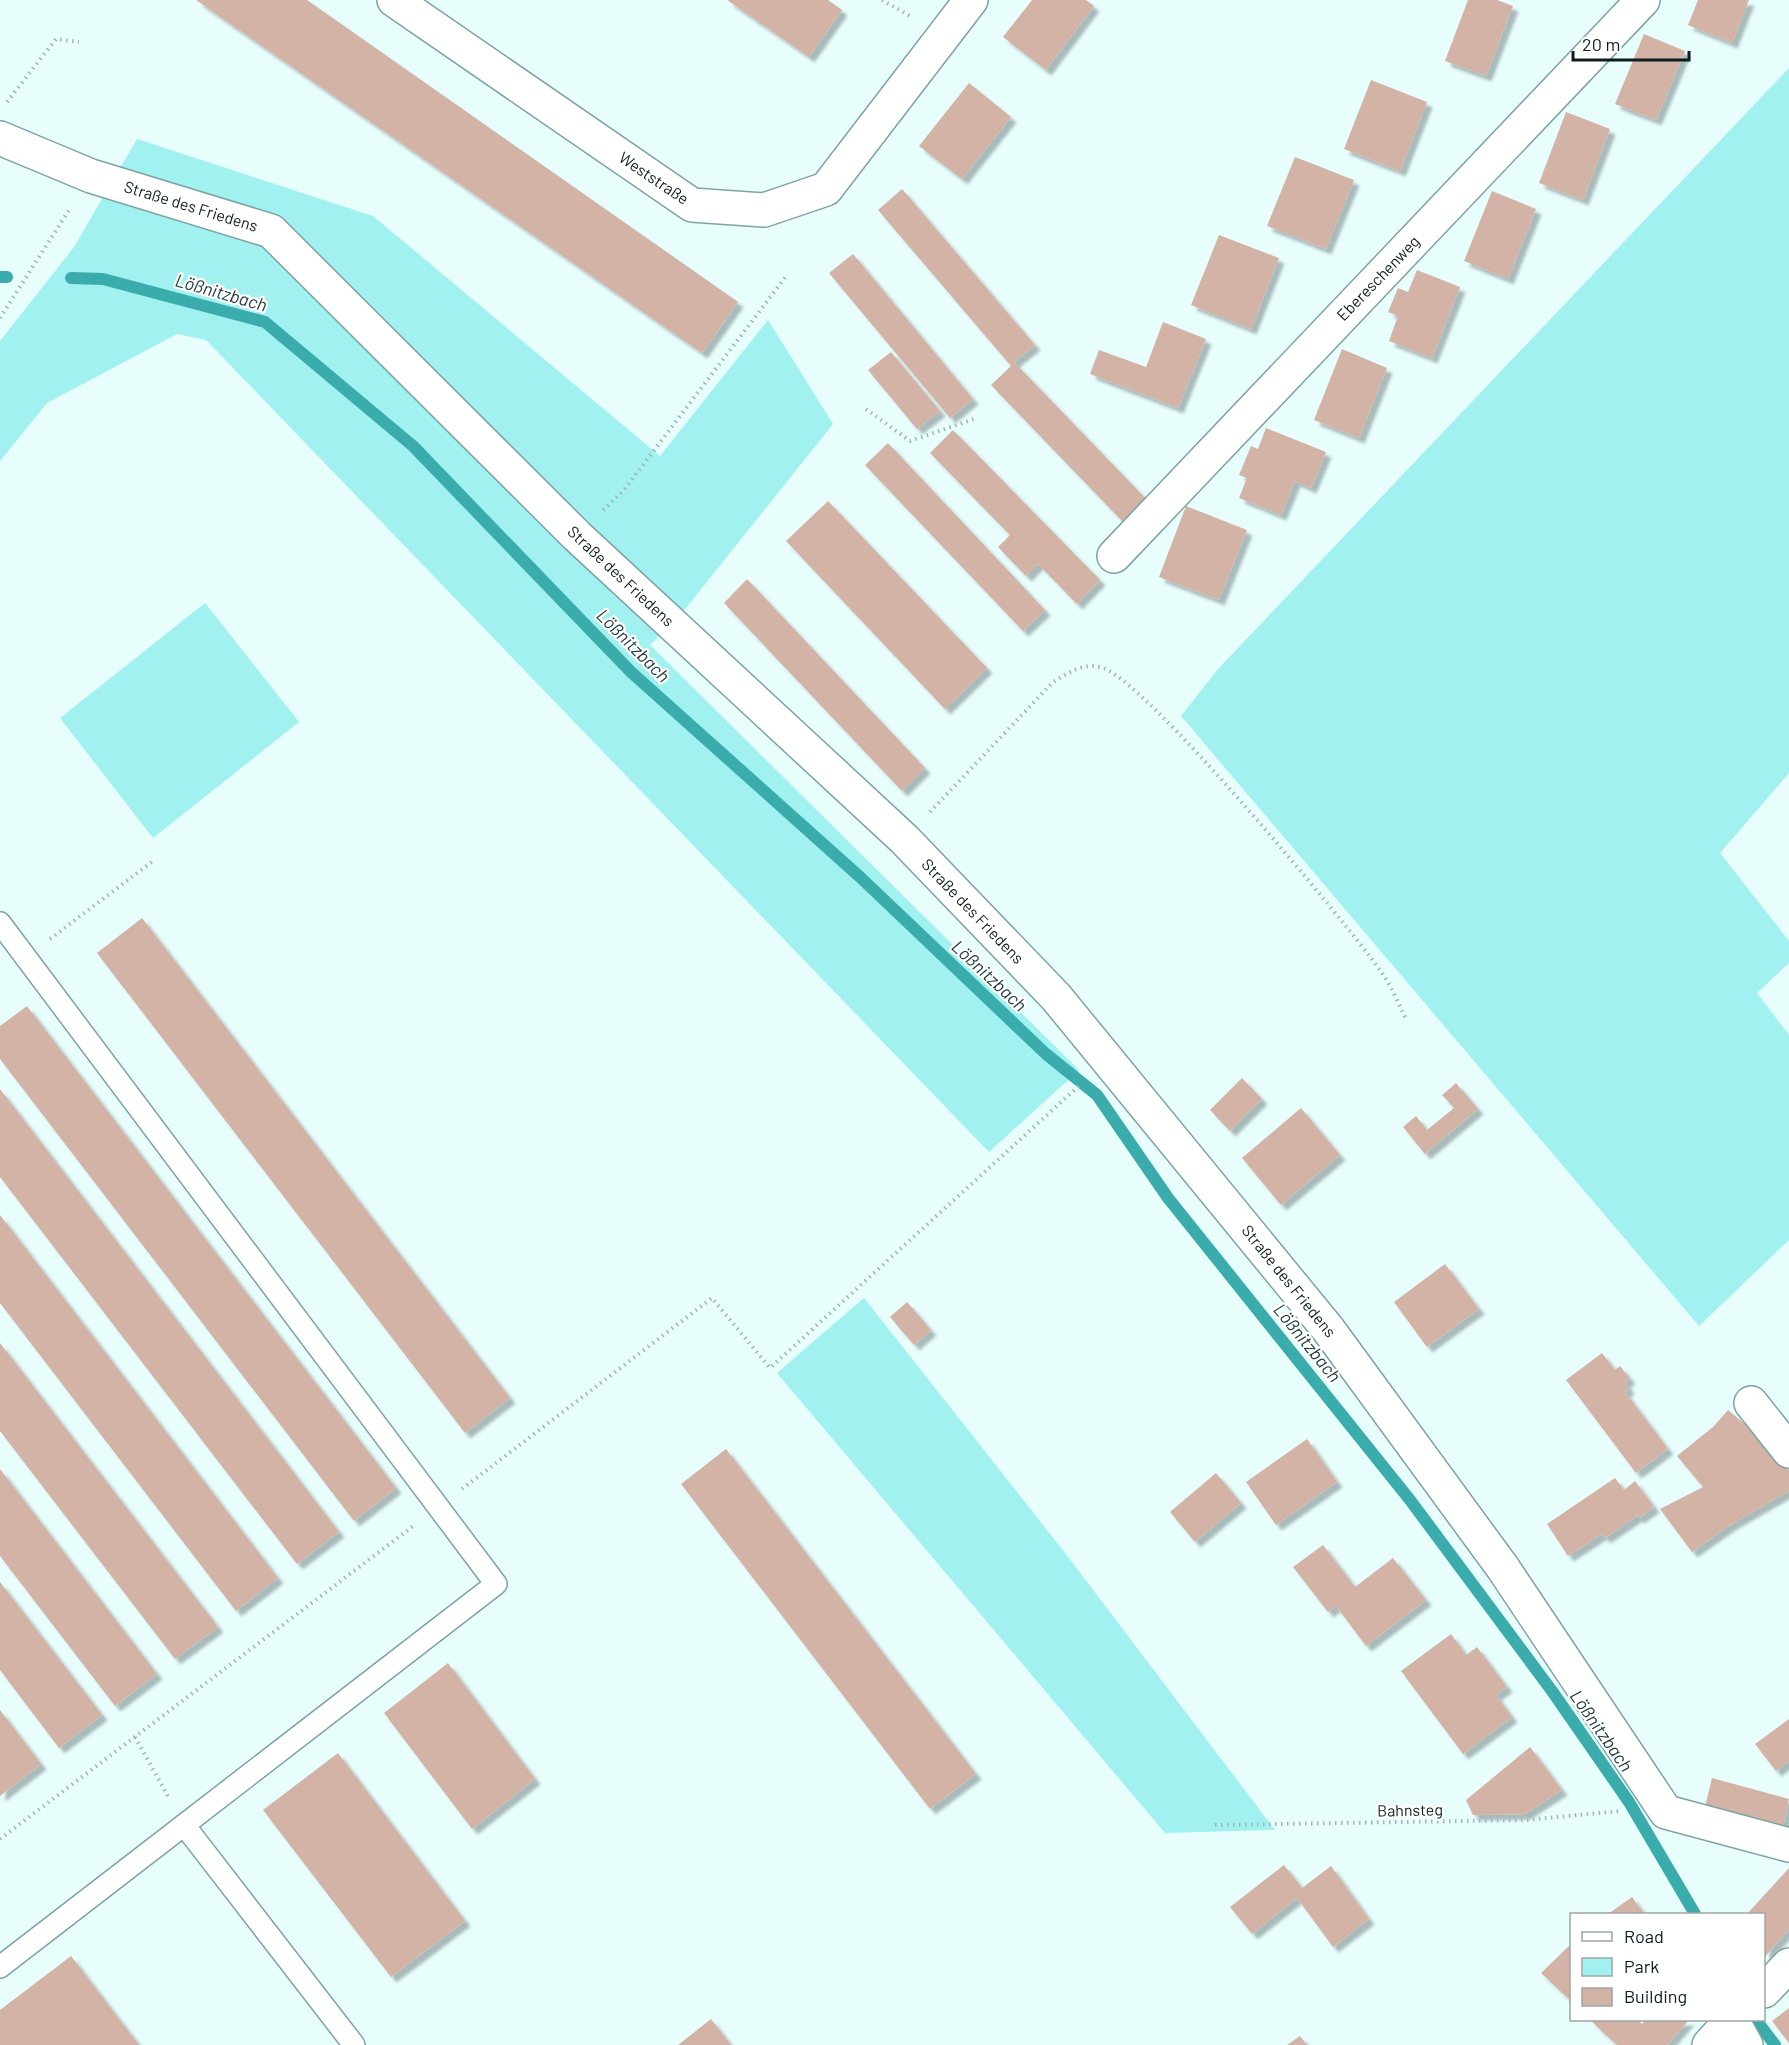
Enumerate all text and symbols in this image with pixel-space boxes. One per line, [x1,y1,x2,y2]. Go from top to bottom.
scale bar [1573,24,1688,62]
text: 20 m [1582,33,1620,55]
street label: Weststraße [616,147,693,208]
street label: Straße des Friedens [122,176,260,235]
street label: Ebereschenweg [1332,231,1423,324]
water label: Lößnitzbach [173,268,270,316]
street label: Straße des Friedens [564,521,679,630]
water label: Lößnitzbach [593,604,675,686]
street label: Straße des Friedens [918,854,1028,967]
water label: Lößnitzbach [948,935,1032,1016]
street label: Straße des Friedens [1238,1221,1340,1341]
water label: Lößnitzbach [1269,1299,1346,1386]
water label: Lößnitzbach [1566,1685,1638,1775]
street label: Bahnsteg [1377,1799,1443,1820]
legend [1570,1913,1765,2021]
text: Road [1624,1925,1664,1947]
text: Park [1624,1955,1659,1977]
text: Building [1624,1985,1687,2007]

